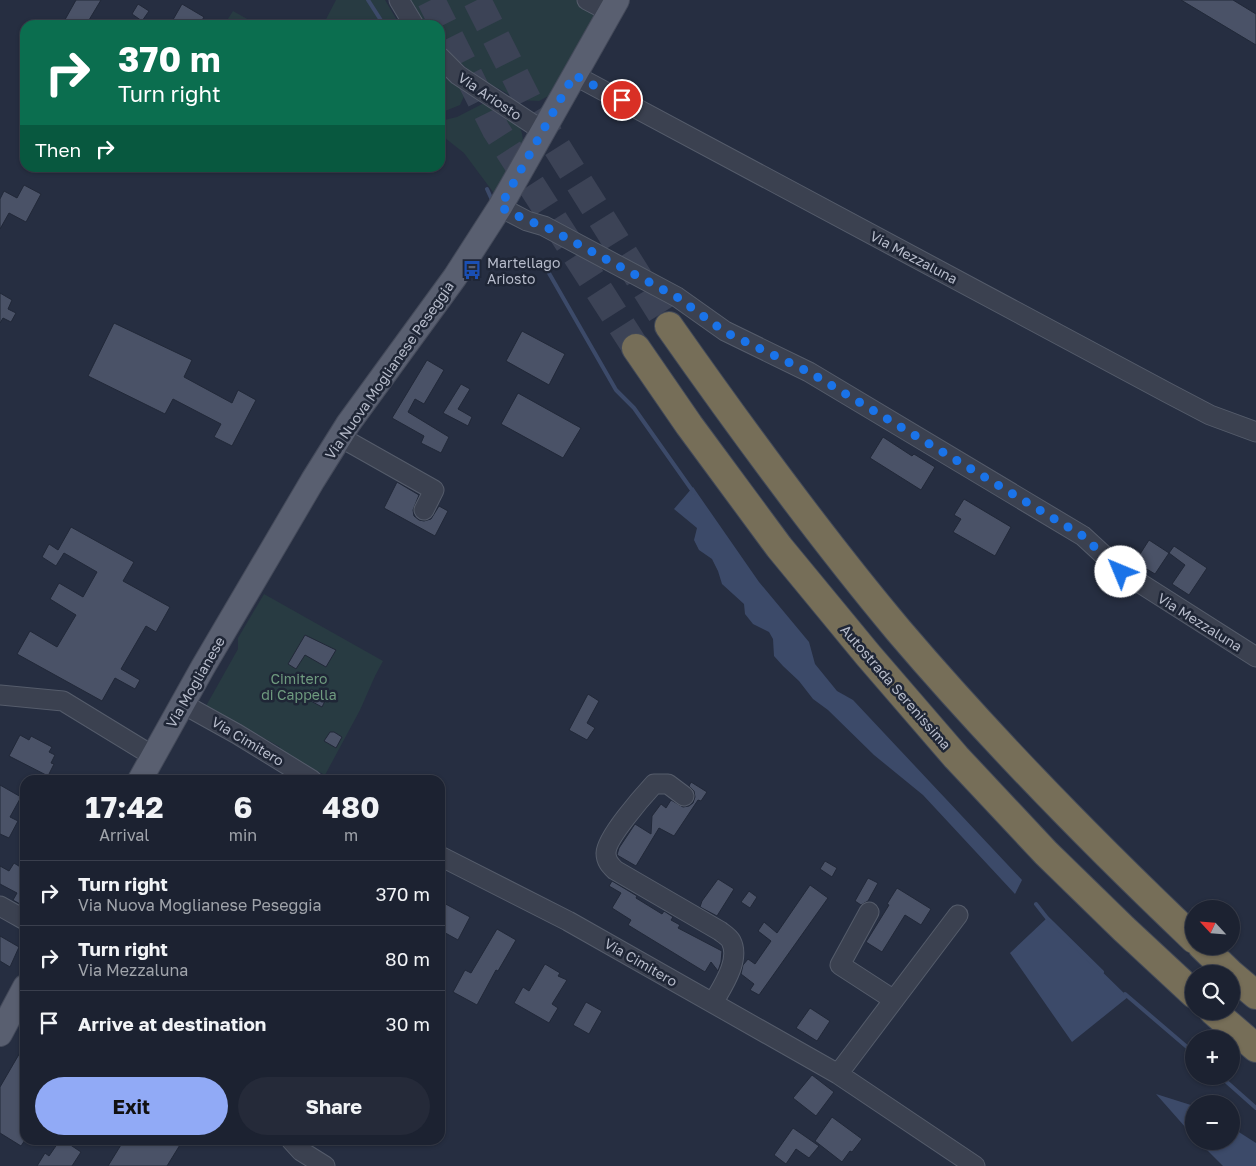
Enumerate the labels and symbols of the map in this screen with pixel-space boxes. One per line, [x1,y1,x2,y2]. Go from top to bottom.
street label: Via Ariosto [455,69,525,123]
pin [601,79,643,121]
street label: Via Mezzaluna [867,227,961,287]
place label: Martellago Ariosto [487,254,560,287]
bus stop icon: Martellago Ariosto [461,259,483,281]
street label: Via Nuova Moglianese Peseggia [321,278,457,462]
position arrow [1094,545,1146,597]
street label: Via Mezzaluna [1155,589,1245,655]
street label: Autostrada Serenissima [837,621,955,753]
street label: Via Moglianese [162,634,228,730]
park label: Cimitero di Cappella [261,670,337,703]
street label: Via Cimitero [209,713,287,769]
north arrow [1185,900,1240,955]
street label: Via Cimitero [602,934,680,990]

